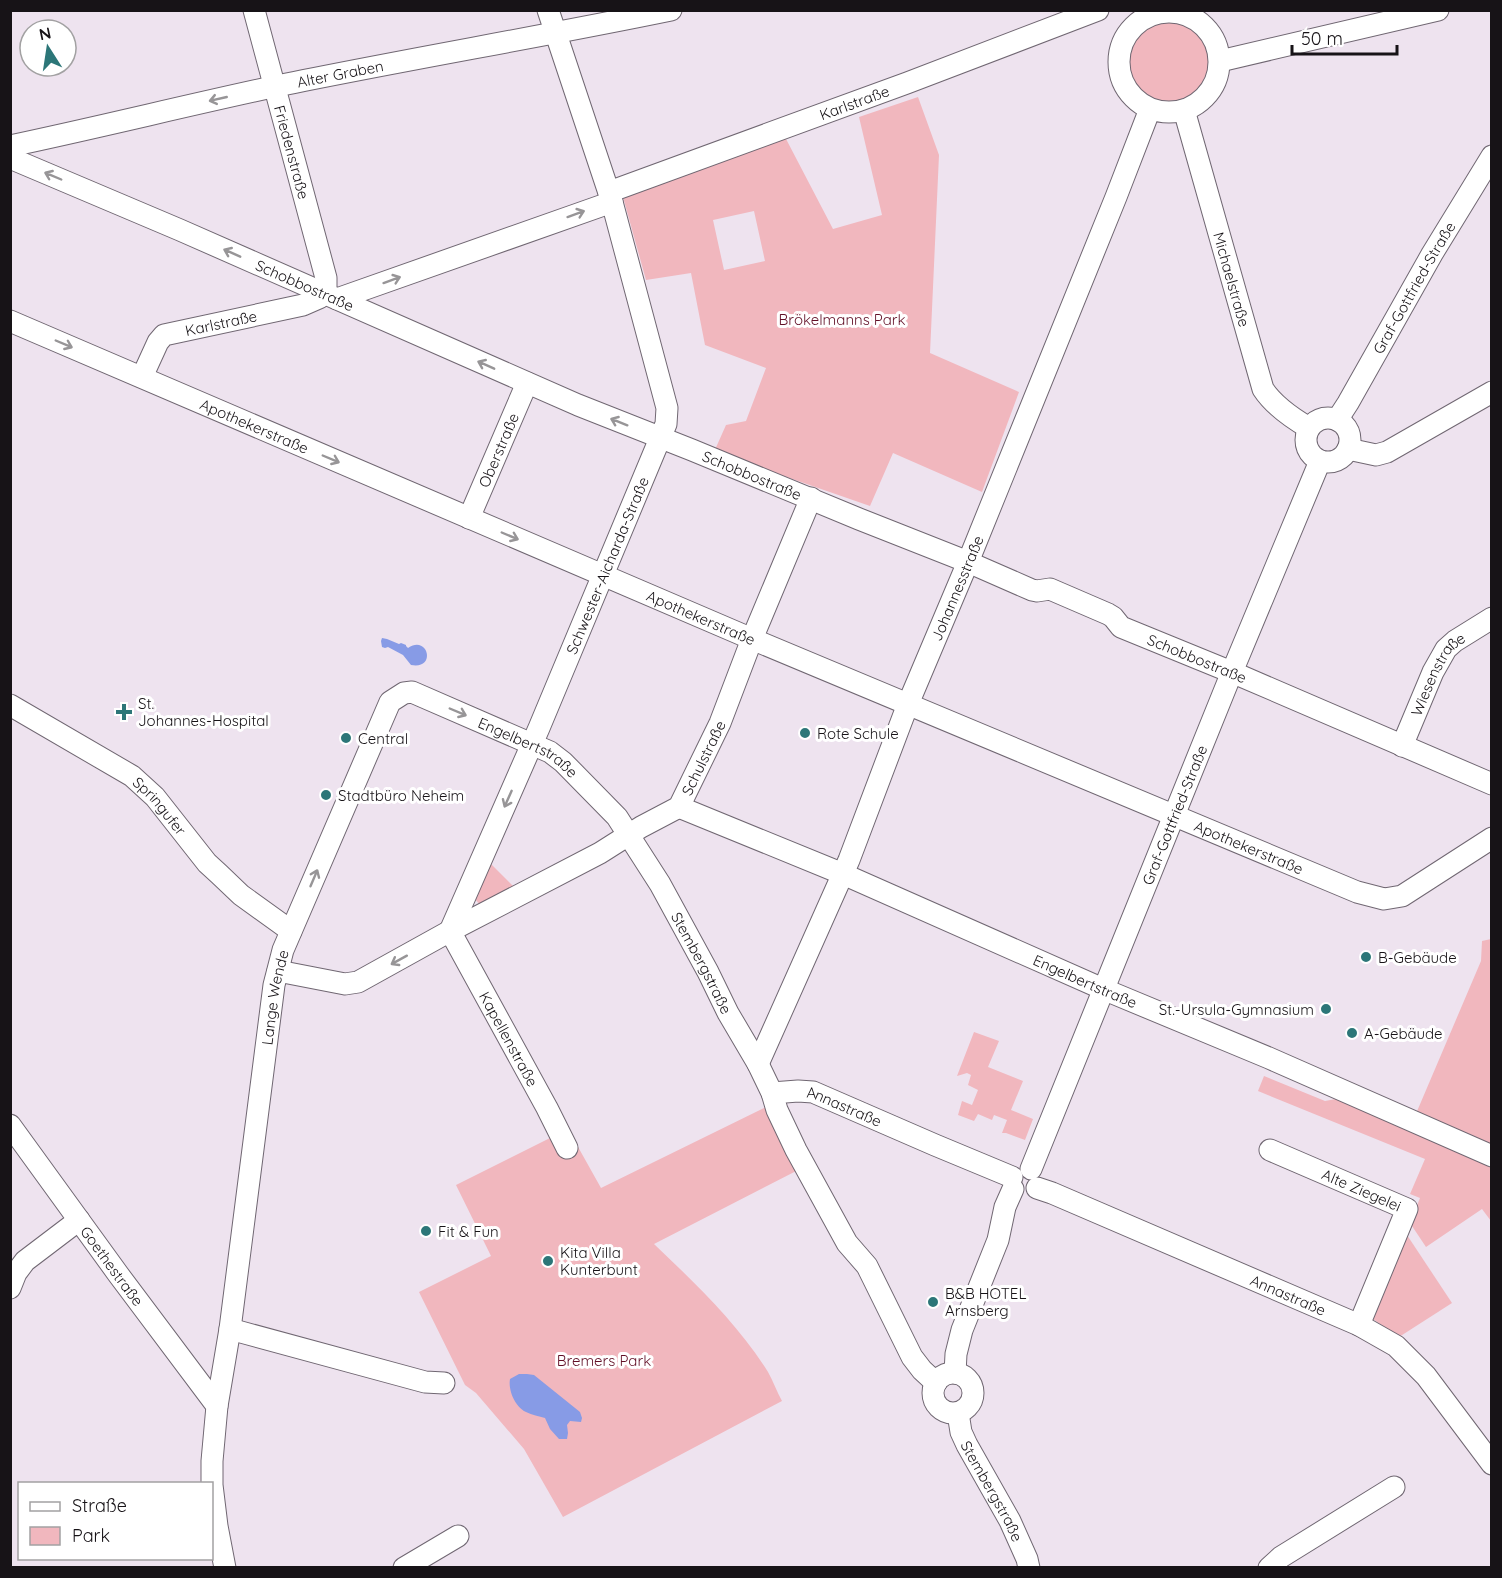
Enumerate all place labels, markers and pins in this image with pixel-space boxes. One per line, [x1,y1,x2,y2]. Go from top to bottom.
place label: St. Johannes-Hospital [138,694,269,730]
marker: St. Johannes-Hospital [115,703,133,721]
place label: Rote Schule [817,724,899,743]
marker: Rote Schule [798,726,812,740]
place label: Central [358,729,408,748]
marker: Central [339,731,353,745]
place label: Stadtbüro Neheim [338,786,464,805]
marker: Stadtbüro Neheim [319,788,333,802]
place label: B-Gebäude [1378,948,1457,967]
marker: B-Gebäude [1359,950,1373,964]
place label: St.-Ursula-Gymnasium [1159,1000,1314,1019]
marker: St.-Ursula-Gymnasium [1319,1002,1333,1016]
place label: A-Gebäude [1364,1024,1443,1043]
marker: A-Gebäude [1345,1026,1359,1040]
place label: Fit & Fun [438,1222,499,1241]
marker: Fit & Fun [419,1224,433,1238]
place label: Kita Villa Kunterbunt [560,1243,638,1279]
marker: Kita Villa Kunterbunt [541,1254,555,1268]
place label: B&B HOTEL Arnsberg [945,1284,1026,1320]
marker: B&B HOTEL Arnsberg [926,1295,940,1309]

